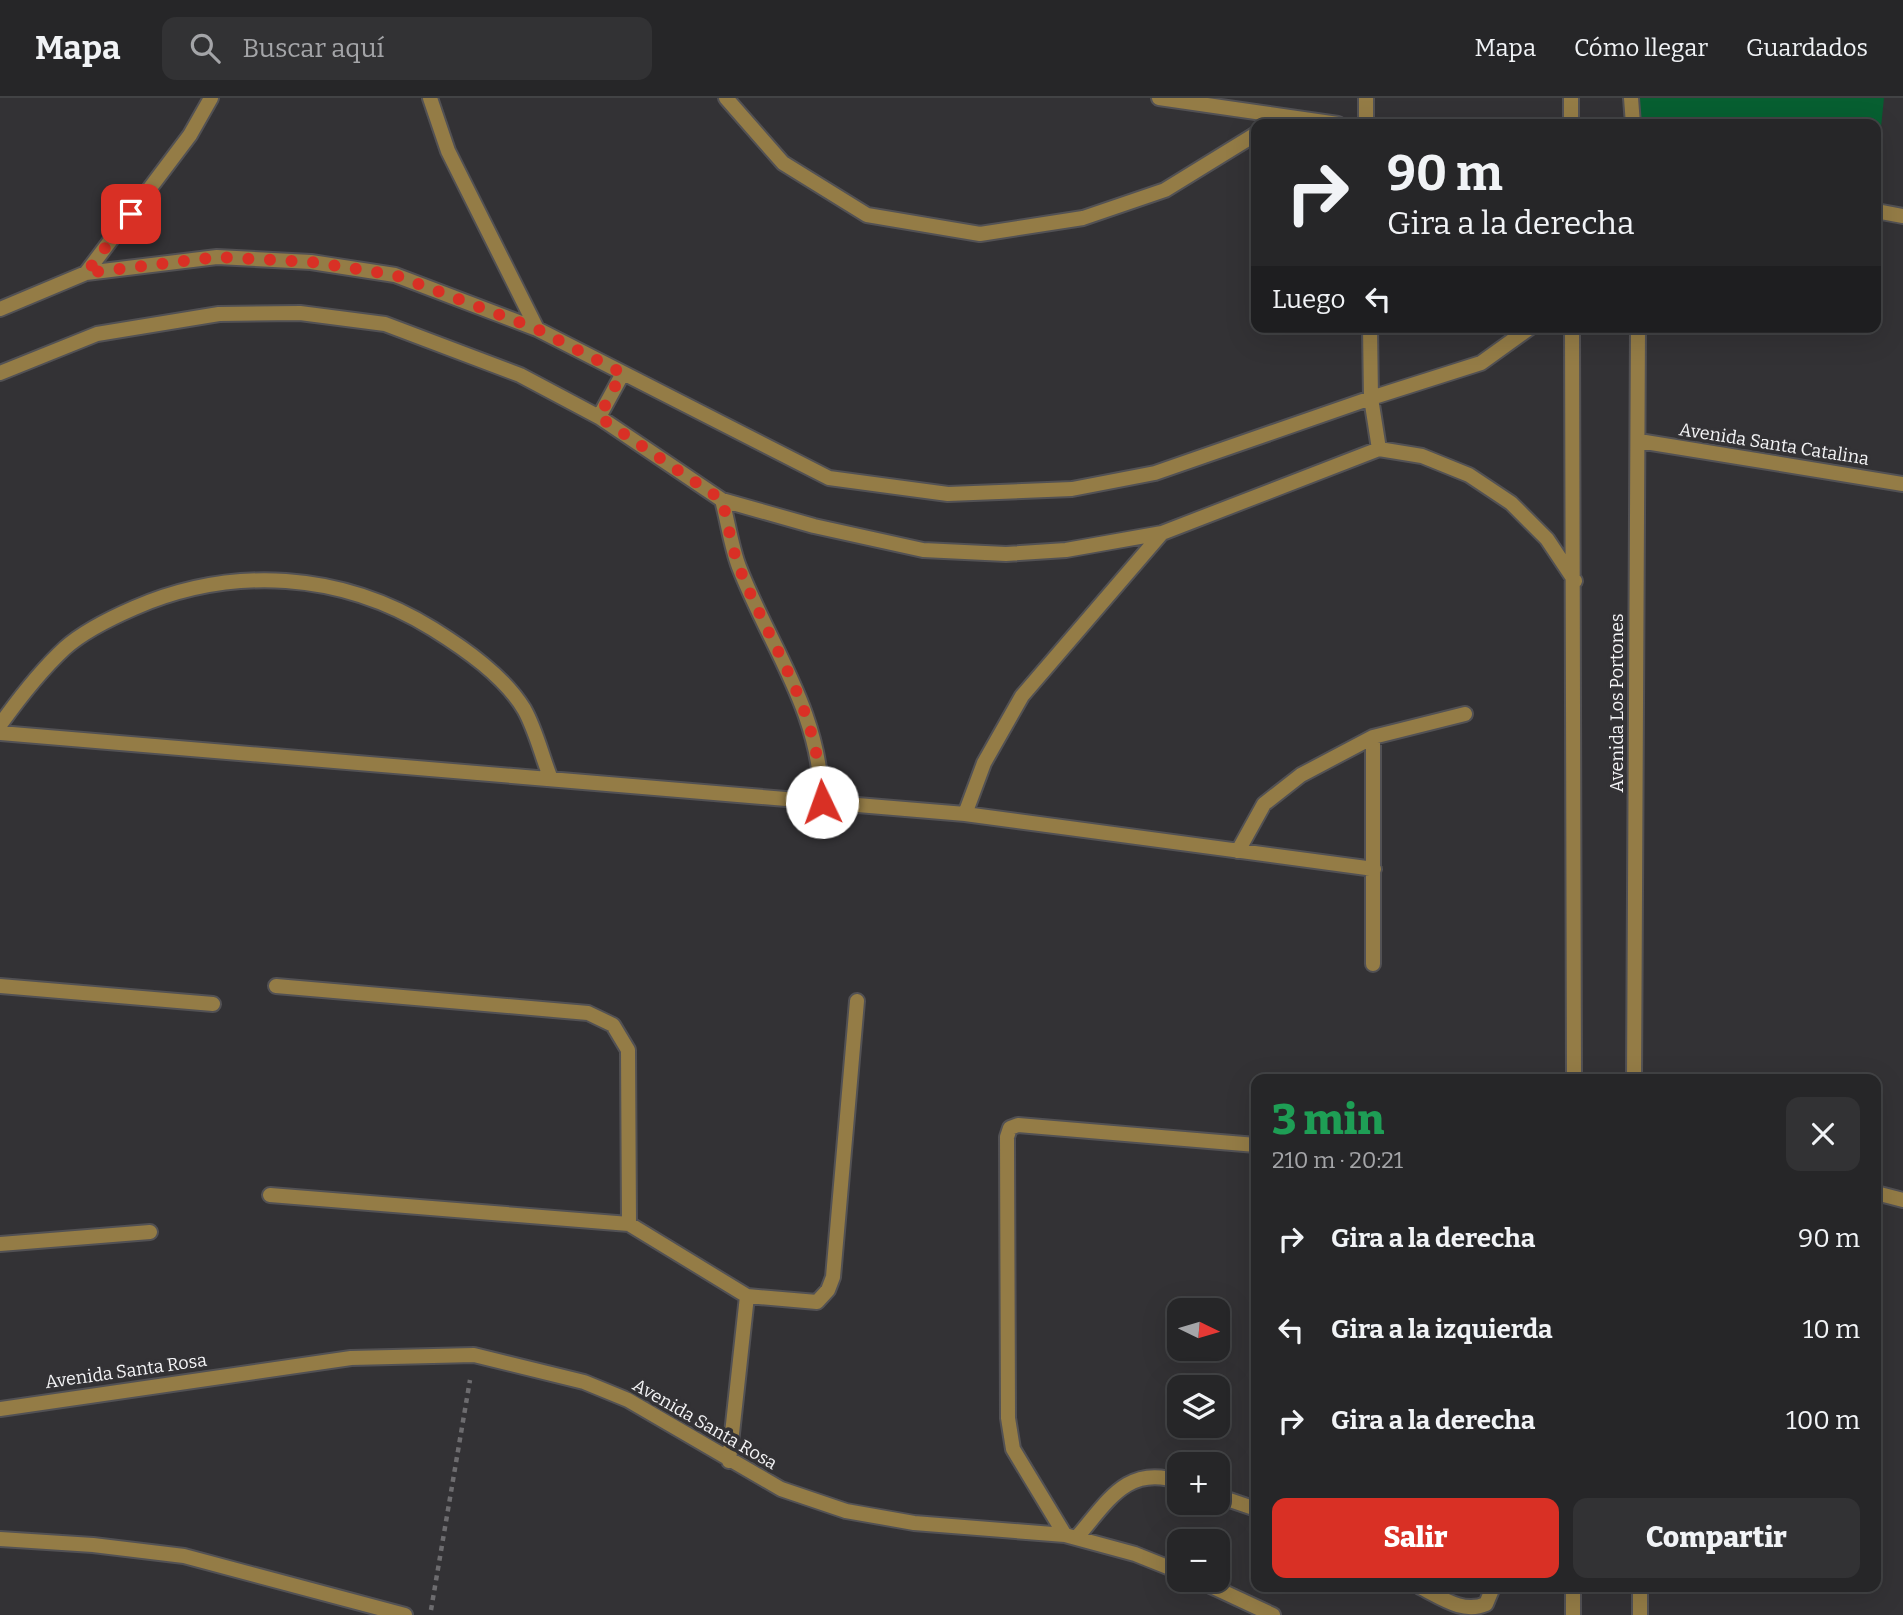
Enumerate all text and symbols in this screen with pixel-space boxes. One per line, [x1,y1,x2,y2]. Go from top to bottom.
search box [162,17,652,80]
text: Mapa [35,28,120,68]
icon: search [186,29,224,67]
text: Buscar aquí [242,33,384,64]
text: Mapa [1475,34,1536,62]
text: Cómo llegar [1574,34,1708,62]
text: Guardados [1746,34,1868,62]
text: 90 m [1387,144,1503,203]
icon: right [1272,147,1363,238]
pin [101,184,161,244]
icon: arrive [112,195,150,233]
text: Gira a la derecha [1387,204,1634,242]
icon: left [1359,280,1397,318]
text: Luego [1272,284,1345,315]
street label: Avenida Santa Catalina [1677,418,1871,470]
street label: Avenida Los Portones [1606,614,1628,793]
position arrow [785,765,859,839]
text: 3 min [1272,1095,1385,1145]
button: close [1786,1097,1860,1171]
text: 210 m · 20:21 [1272,1146,1403,1174]
icon: right [1272,1220,1310,1258]
text: Gira a la derecha [1331,1223,1535,1254]
text: 90 m [1798,1223,1860,1254]
north arrow [1167,1298,1230,1362]
map controls [1167,1298,1230,1592]
icon: left [1272,1311,1310,1349]
text: Gira a la izquierda [1331,1314,1553,1345]
text: 10 m [1803,1314,1860,1345]
street label: Avenida Santa Rosa [44,1349,208,1393]
street label: Avenida Santa Rosa [629,1374,781,1474]
button: layers [1167,1375,1230,1438]
icon: right [1272,1402,1310,1440]
text: Gira a la derecha [1331,1405,1535,1436]
text: 100 m [1786,1405,1860,1436]
button: + [1167,1452,1230,1515]
button: Salir [1272,1498,1559,1578]
button: Compartir [1573,1498,1860,1578]
button: − [1167,1529,1230,1592]

